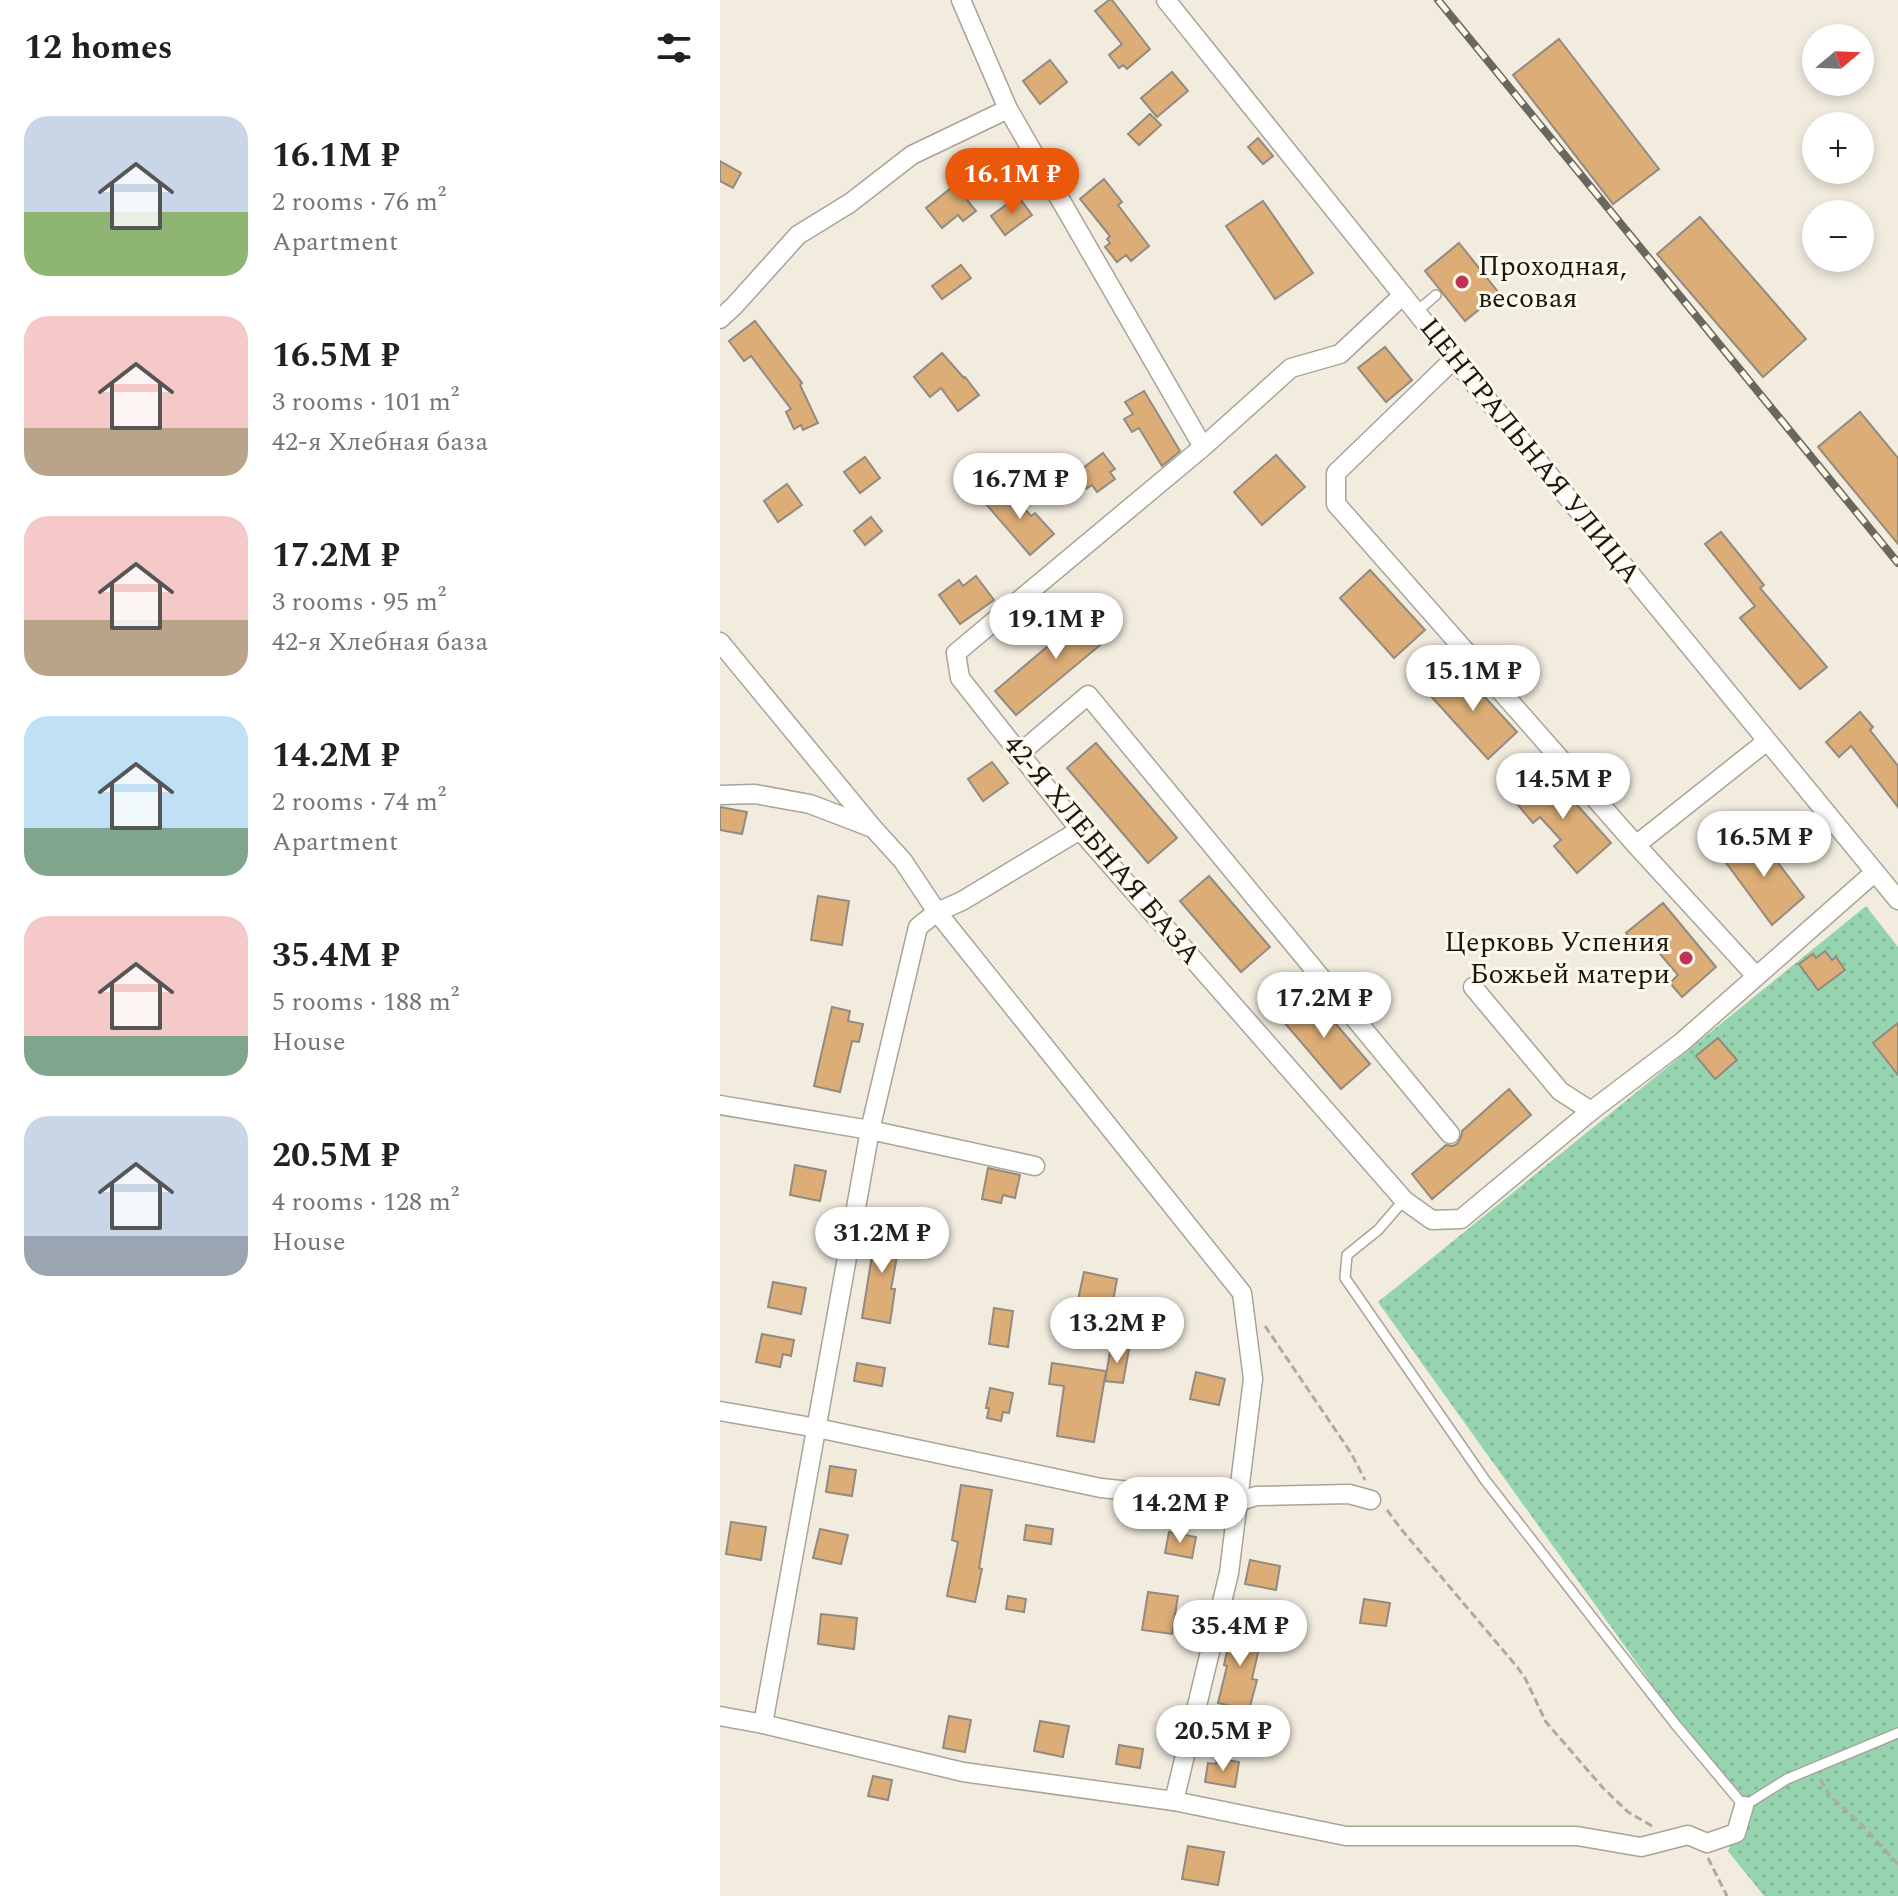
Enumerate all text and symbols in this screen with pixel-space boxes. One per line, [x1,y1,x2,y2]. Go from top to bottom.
text: 12 homes [24,22,173,74]
north arrow [1802,24,1874,96]
map controls [1802,24,1874,272]
icon: filters [652,26,696,70]
button: + [1802,112,1874,184]
text: 16.1M ₽ [272,130,400,182]
icon: home [88,148,184,244]
pin: 16.1M ₽ [938,148,1086,216]
text: 16.1M ₽ [963,154,1061,194]
text: 2 rooms · 76 m² [272,182,446,222]
button: − [1802,200,1874,272]
text: Apartment [272,222,398,262]
place label: Проходная, весовая [1478,245,1627,320]
marker: Проходная, весовая [1453,273,1471,291]
street label: ЦЕНТРАЛЬНАЯ УЛИЦА [1409,308,1651,594]
text: 16.5M ₽ [272,330,400,382]
icon: home [88,348,184,444]
text: 3 rooms · 101 m² [272,382,459,422]
text: 42-я Хлебная база [272,422,488,462]
pin: 16.7M ₽ [946,453,1094,521]
text: 16.7M ₽ [971,459,1069,499]
text: 17.2M ₽ [272,530,400,582]
icon: home [88,548,184,644]
text: 3 rooms · 95 m² [272,582,446,622]
pin: 19.1M ₽ [982,593,1130,661]
text: 19.1M ₽ [1007,599,1105,639]
text: 42-я Хлебная база [272,622,488,662]
pin: 15.1M ₽ [1399,645,1547,713]
text: 15.1M ₽ [1424,651,1522,691]
street label: 42-Я ХЛЕБНАЯ БАЗА [992,725,1212,975]
text: 14.2M ₽ [272,730,400,782]
icon: home [88,748,184,844]
pin: 14.5M ₽ [1489,753,1637,821]
text: 14.5M ₽ [1514,759,1612,799]
text: 2 rooms · 74 m² [272,782,446,822]
pin: 16.5M ₽ [1690,811,1838,879]
text: 16.5M ₽ [1715,817,1813,857]
text: Apartment [272,822,398,862]
place label: Церковь Успения Божьей матери [1444,921,1670,996]
text: 35.4M ₽ [272,930,400,982]
icon: home [88,948,184,1044]
marker: Церковь Успения Божьей матери [1677,949,1695,967]
pin: 17.2M ₽ [1250,972,1398,1040]
text: 17.2M ₽ [1275,978,1373,1018]
text: 5 rooms · 188 m² [272,982,459,1022]
text: House [272,1022,346,1062]
text: 20.5M ₽ [272,1130,400,1182]
icon: home [88,1148,184,1244]
text: 4 rooms · 128 m² [272,1182,459,1222]
pin: 31.2M ₽ [808,1207,956,1275]
text: 31.2M ₽ [833,1213,931,1253]
text: House [272,1222,346,1262]
pin: 13.2M ₽ [1043,1297,1191,1365]
text: 13.2M ₽ [1068,1303,1166,1343]
pin: 14.2M ₽ [1106,1477,1254,1545]
text: 14.2M ₽ [1131,1483,1229,1523]
pin: 35.4M ₽ [1166,1600,1314,1668]
text: 35.4M ₽ [1191,1606,1289,1646]
pin: 20.5M ₽ [1149,1705,1297,1773]
text: 20.5M ₽ [1174,1711,1272,1751]

